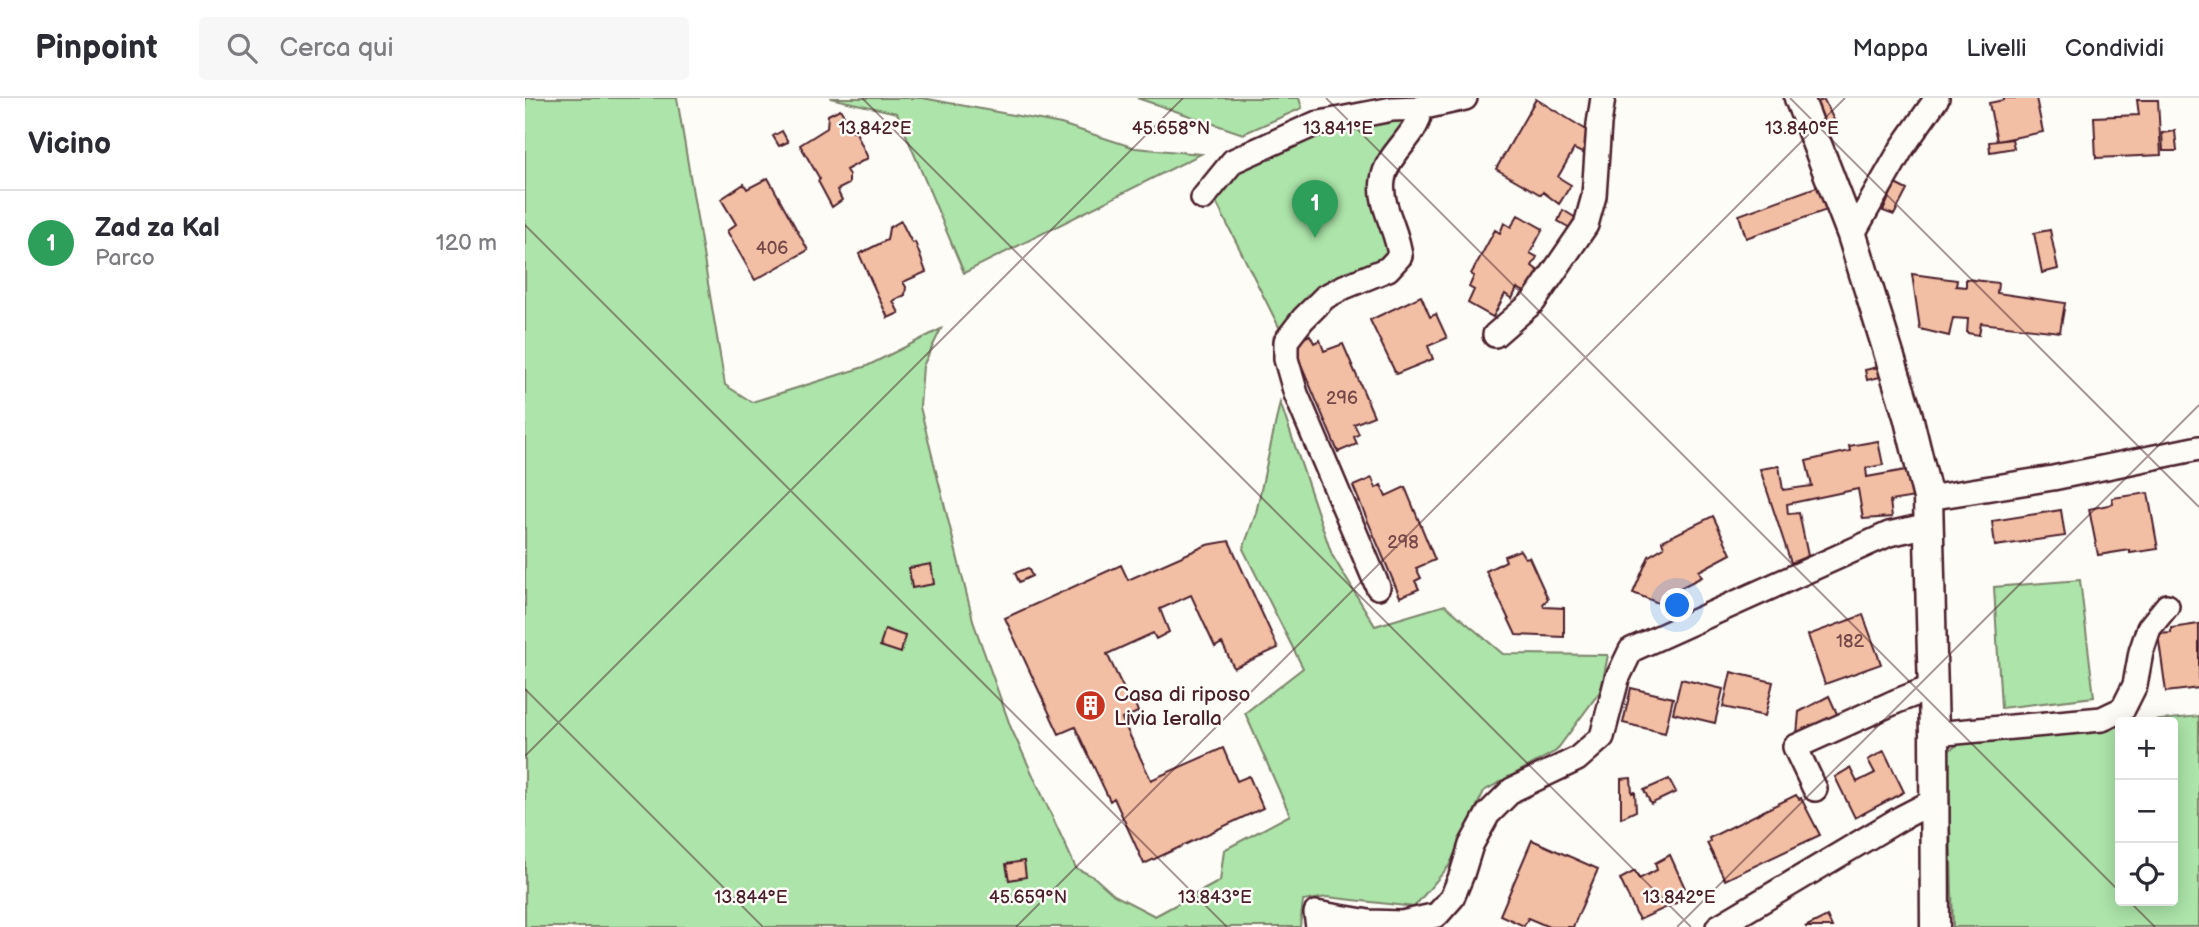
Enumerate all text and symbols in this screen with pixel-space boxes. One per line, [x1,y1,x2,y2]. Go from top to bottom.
search box [199,17,689,80]
text: Pinpoint [35,28,157,68]
icon: search [223,29,261,67]
text: Cerca qui [279,33,394,64]
text: Mappa [1853,34,1928,63]
text: Livelli [1966,34,2027,63]
text: Condividi [2065,34,2164,63]
text: 13.842°E [838,118,912,139]
text: 45.658°N [1132,118,1210,139]
text: 13.841°E [1303,118,1373,139]
text: 13.840°E [1765,118,1839,139]
text: Vicino [28,126,111,162]
pin: 1 [1292,180,1338,238]
text: Zad za Kal [95,213,220,244]
text: 1 [46,229,56,257]
text: 120 m [436,229,497,257]
house number: 406 [756,238,788,259]
text: Parco [95,244,155,272]
house number: 296 [1326,388,1358,409]
house number: 298 [1387,532,1419,553]
your location [1660,588,1694,622]
house number: 182 [1836,631,1864,652]
place label: Casa di riposo Livia Ieralla [1114,682,1250,731]
building icon: Casa di riposo Livia Ieralla [1074,689,1108,723]
map controls [2115,717,2178,906]
button: + [2115,717,2178,780]
button: − [2115,780,2178,843]
button: locate [2115,843,2178,906]
text: 13.844°E [714,887,788,908]
text: 45.659°N [989,887,1067,908]
text: 13.843°E [1178,887,1252,908]
text: 13.842°E [1642,887,1716,908]

